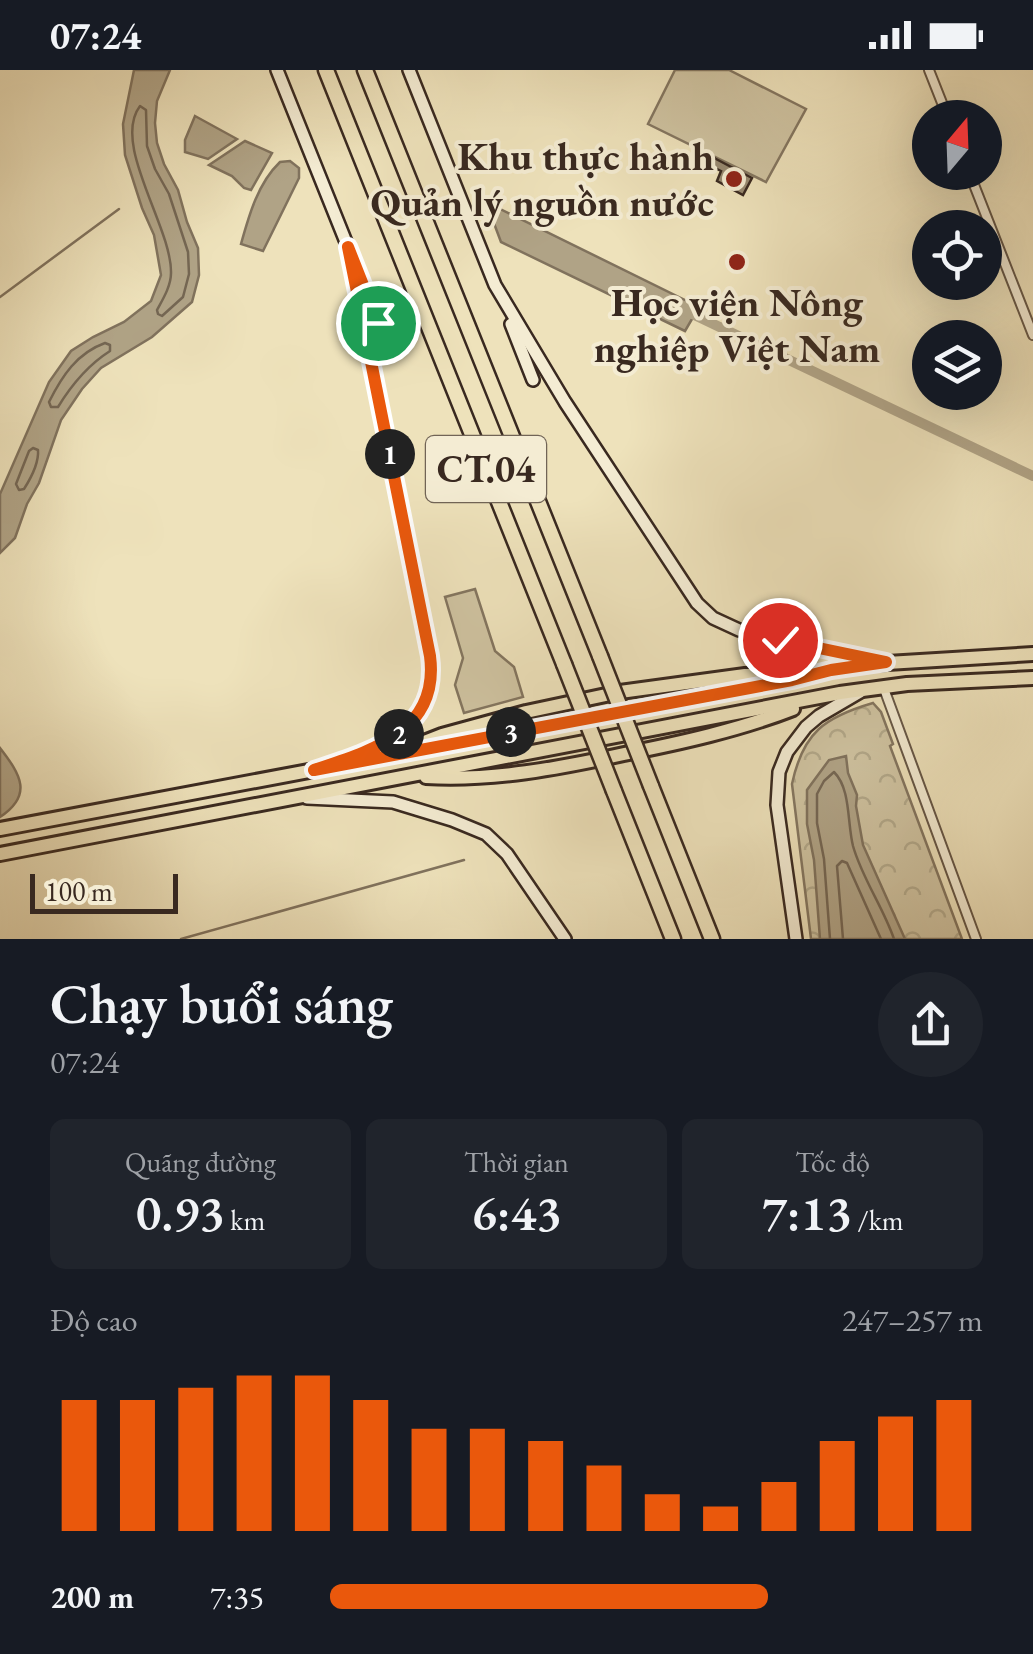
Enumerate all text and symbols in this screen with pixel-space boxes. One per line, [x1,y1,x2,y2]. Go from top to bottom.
text: 07:24 [50,11,141,60]
north arrow [912,100,1002,190]
map controls [912,100,1002,410]
place label: Khu thực hành Quản lý nguồn nước [371,130,714,228]
marker: Khu thực hành Quản lý nguồn nước [723,168,745,190]
button: locate [912,210,1002,300]
marker: Học viện Nông nghiệp Việt Nam [726,251,748,273]
place label: Học viện Nông nghiệp Việt Nam [594,276,880,374]
pin [336,281,421,366]
icon: arrive [351,296,406,351]
button: layers [912,320,1002,410]
pin: 1 [365,429,415,479]
text: 1 [383,436,397,472]
road number: CT.04 [426,436,546,502]
pin [738,598,823,683]
icon: check [753,613,808,668]
pin: 3 [486,707,536,757]
pin: 2 [374,709,424,759]
text: 3 [504,714,518,750]
text: 2 [392,716,406,752]
scale bar [30,869,178,914]
text: 100 m [45,873,113,909]
text: Chạy buổi sáng [50,968,393,1039]
button: share [878,972,983,1077]
text: 07:24 [50,1041,119,1083]
text: Quãng đường [125,1144,276,1180]
text: Thời gian [464,1144,569,1180]
text: Tốc độ [795,1144,870,1180]
text: 0.93 [136,1180,225,1245]
text: 6:43 [471,1180,562,1245]
text: 7:13 [761,1180,852,1245]
text: km [225,1202,265,1238]
text: /km [852,1202,904,1238]
text: Độ cao [50,1299,138,1341]
text: 247–257 m [842,1299,983,1341]
text: 200 m [50,1576,134,1618]
text: 7:35 [210,1576,264,1618]

